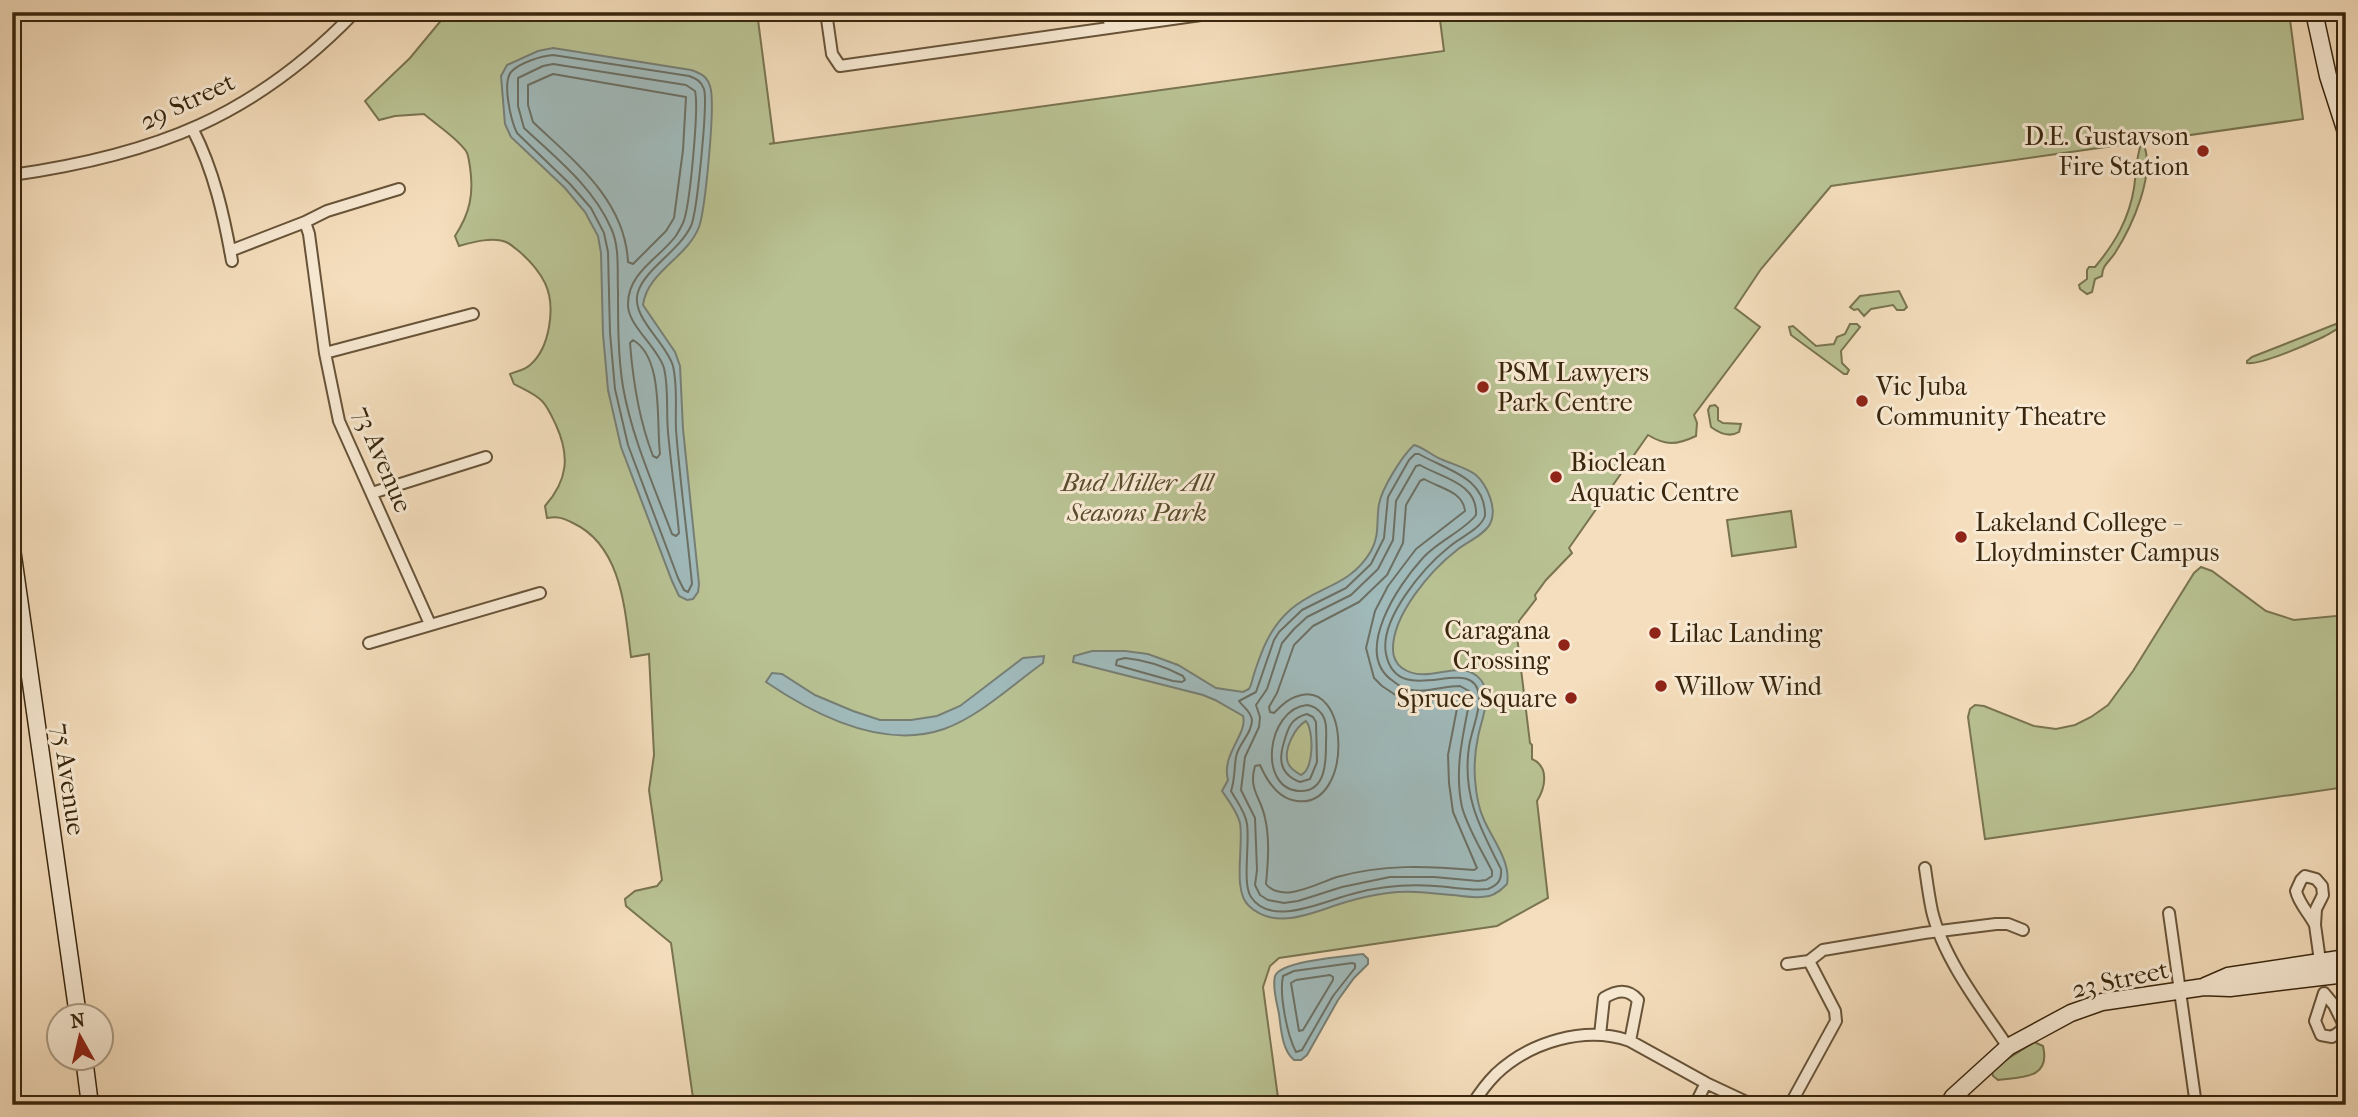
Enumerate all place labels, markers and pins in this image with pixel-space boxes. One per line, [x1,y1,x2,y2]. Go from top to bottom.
place label: D.E. Gustavson Fire Station [2024,121,2189,182]
marker: D.E. Gustavson Fire Station [2195,143,2211,159]
place label: PSM Lawyers Park Centre [1497,357,1649,418]
place label: Vic Juba Community Theatre [1875,371,2106,432]
marker: PSM Lawyers Park Centre [1475,379,1491,395]
marker: Vic Juba Community Theatre [1854,393,1870,409]
place label: Bioclean Aquatic Centre [1569,447,1739,508]
marker: Bioclean Aquatic Centre [1548,469,1564,485]
place label: Lakeland College - Lloydminster Campus [1975,507,2219,568]
marker: Lakeland College - Lloydminster Campus [1953,529,1969,545]
place label: Caragana Crossing [1444,615,1551,676]
place label: Lilac Landing [1669,618,1823,649]
marker: Lilac Landing [1647,625,1663,641]
marker: Caragana Crossing [1556,637,1572,653]
place label: Willow Wind [1674,671,1823,702]
marker: Willow Wind [1653,678,1669,694]
place label: Spruce Square [1397,683,1557,714]
marker: Spruce Square [1563,690,1579,706]

